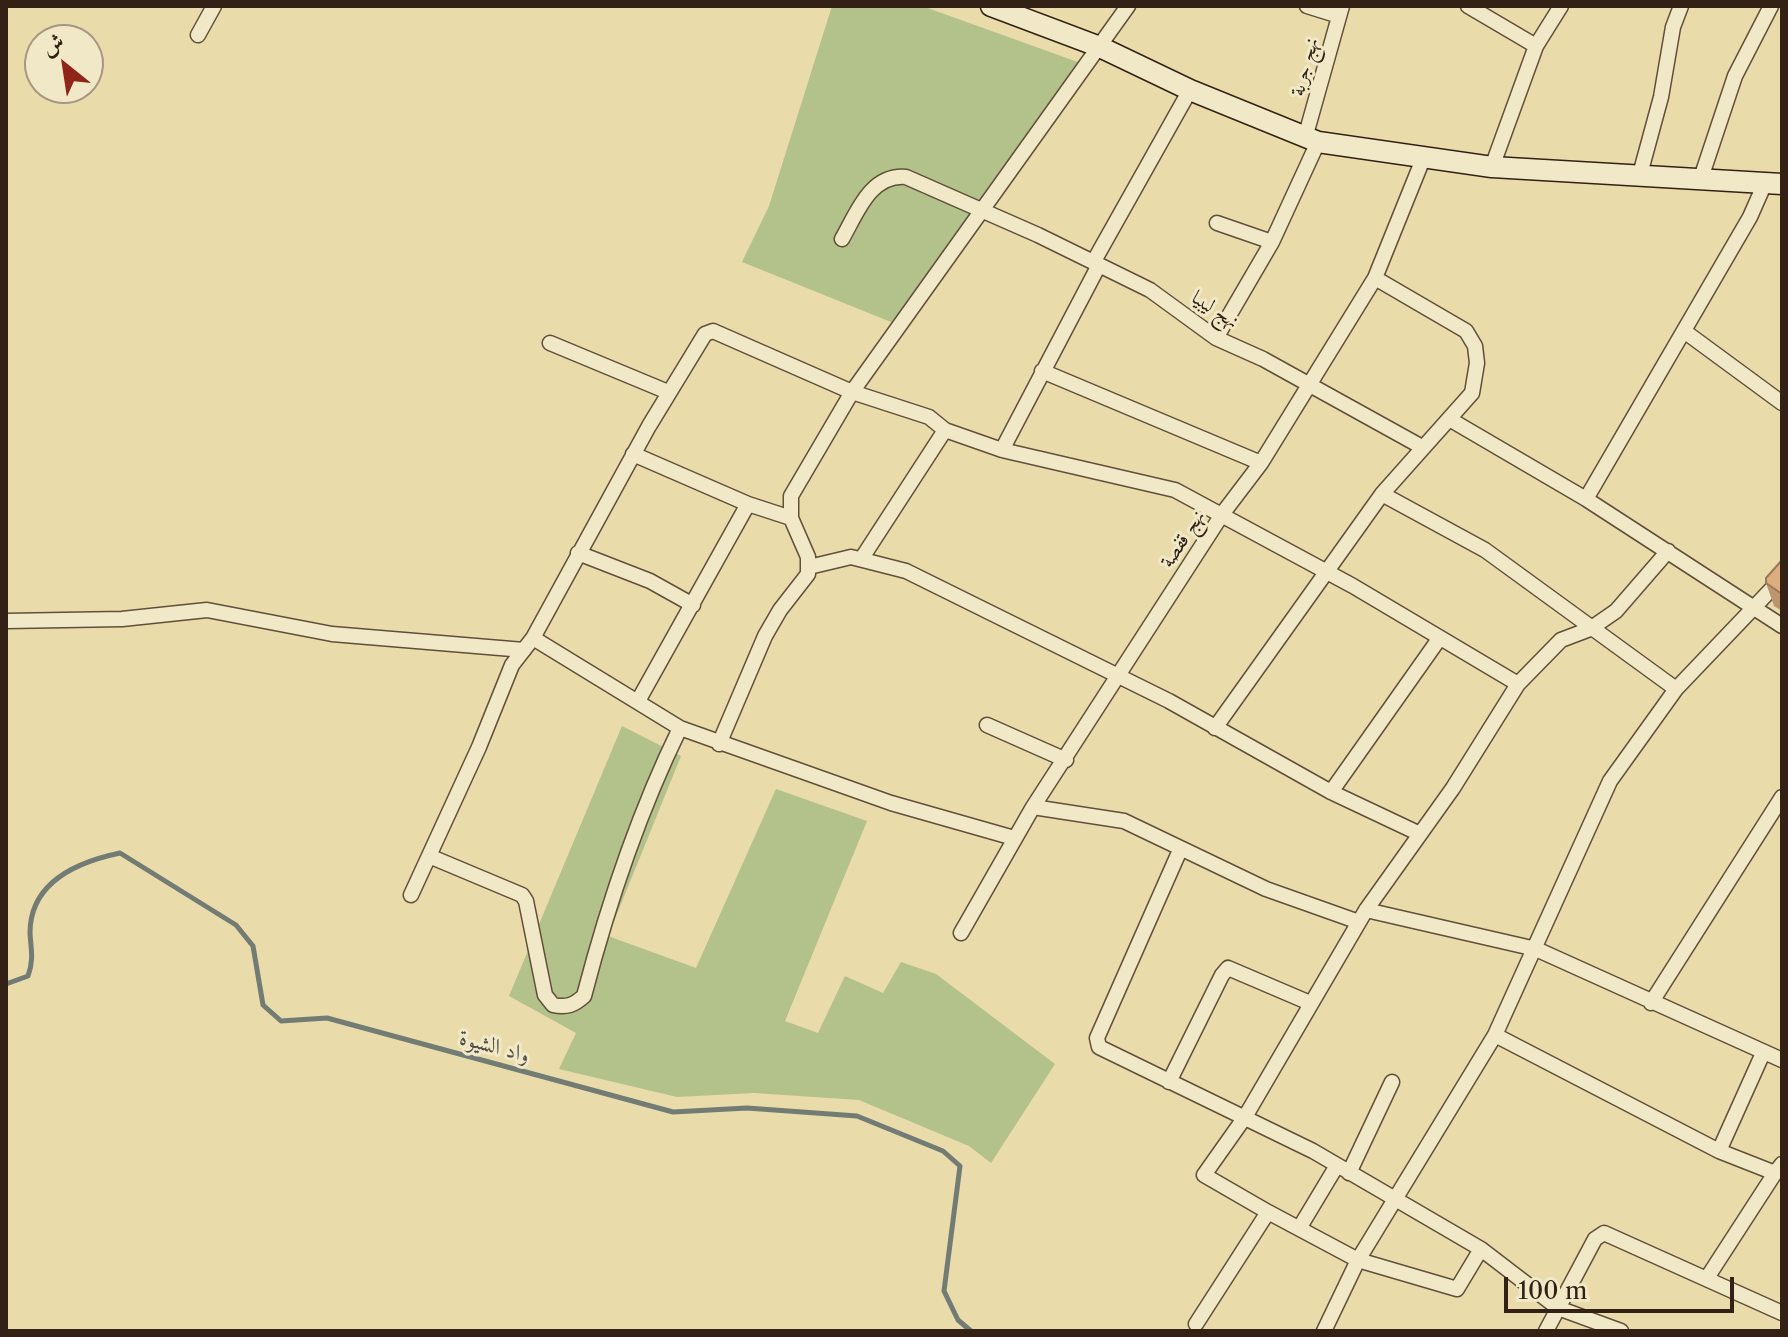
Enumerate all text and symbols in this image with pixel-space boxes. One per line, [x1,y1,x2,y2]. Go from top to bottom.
north arrow [24,24,104,104]
text: ش [37,27,69,62]
street label: نهج جربة [1286,35,1324,99]
street label: نهج ليبيا [1187,286,1243,334]
street label: نهج قفصة [1155,506,1211,572]
water label: واد الشيوة [457,1025,533,1069]
scale bar [1508,1261,1738,1311]
text: 100 m [1518,1276,1587,1305]

